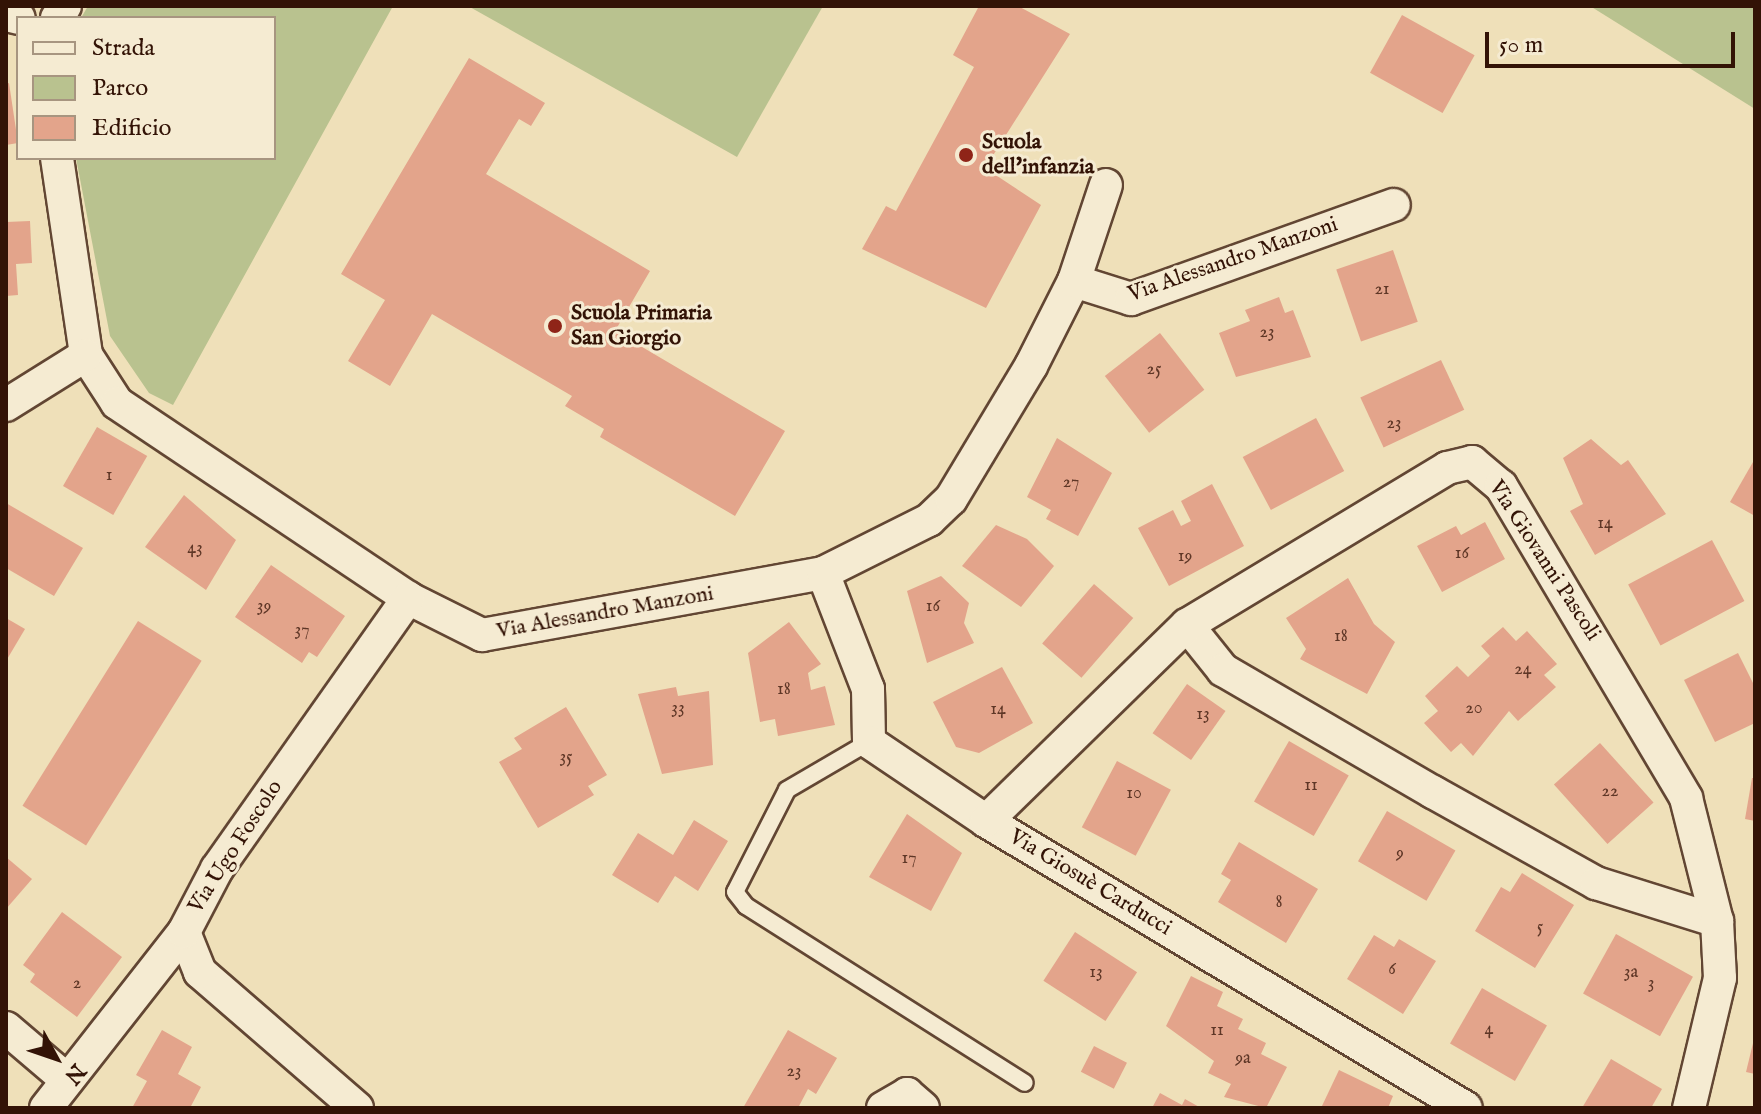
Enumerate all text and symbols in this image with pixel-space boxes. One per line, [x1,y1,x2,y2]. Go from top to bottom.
legend [16,16,276,160]
scale bar [1489,16,1739,66]
text: 50 m [1499,30,1543,61]
text: Strada [92,33,155,64]
text: Parco [92,73,148,104]
text: Edificio [92,113,171,144]
place label: Scuola dell'infanzia [982,129,1094,180]
marker: Scuola dell'infanzia [957,146,975,164]
street label: Via Alessandro Manzoni [1125,212,1341,308]
house number: 21 [1374,279,1390,301]
place label: Scuola Primaria San Giorgio [571,300,712,352]
marker: Scuola Primaria San Giorgio [546,317,564,335]
house number: 23 [1259,322,1275,344]
house number: 25 [1147,359,1161,381]
house number: 23 [1386,413,1402,435]
house number: 1 [106,465,112,487]
house number: 27 [1063,472,1079,494]
street label: Via Giovanni Pascoli [1482,476,1606,646]
house number: 14 [1597,513,1613,535]
house number: 43 [187,538,203,560]
house number: 16 [1455,543,1469,565]
house number: 19 [1178,546,1192,568]
street label: Via Alessandro Manzoni [494,581,716,645]
house number: 39 [257,596,271,618]
house number: 16 [926,596,940,618]
house number: 37 [294,620,310,642]
house number: 18 [1334,626,1348,648]
house number: 24 [1514,659,1532,681]
house number: 18 [777,679,791,701]
house number: 33 [671,698,685,720]
house number: 20 [1465,698,1483,720]
house number: 14 [990,699,1006,721]
house number: 13 [1196,704,1210,726]
house number: 35 [559,747,573,769]
street label: Via Ugo Foscolo [183,775,289,919]
house number: 11 [1304,775,1318,797]
house number: 22 [1602,781,1618,803]
house number: 10 [1126,783,1142,805]
street label: Via Giosuè Carducci [1004,824,1176,942]
house number: 9 [1396,843,1404,865]
house number: 17 [901,848,917,870]
house number: 8 [1275,892,1283,914]
house number: 5 [1537,917,1543,939]
house number: 6 [1388,959,1396,981]
house number: 13 [1089,962,1103,984]
house number: 3a [1624,962,1638,984]
house number: 2 [73,973,81,995]
house number: 3 [1648,973,1654,995]
north arrow [16,1018,96,1098]
house number: 4 [1485,1019,1493,1041]
house number: 11 [1210,1020,1224,1042]
house number: 9a [1235,1048,1251,1070]
text: N [58,1057,91,1090]
house number: 23 [786,1061,802,1083]

